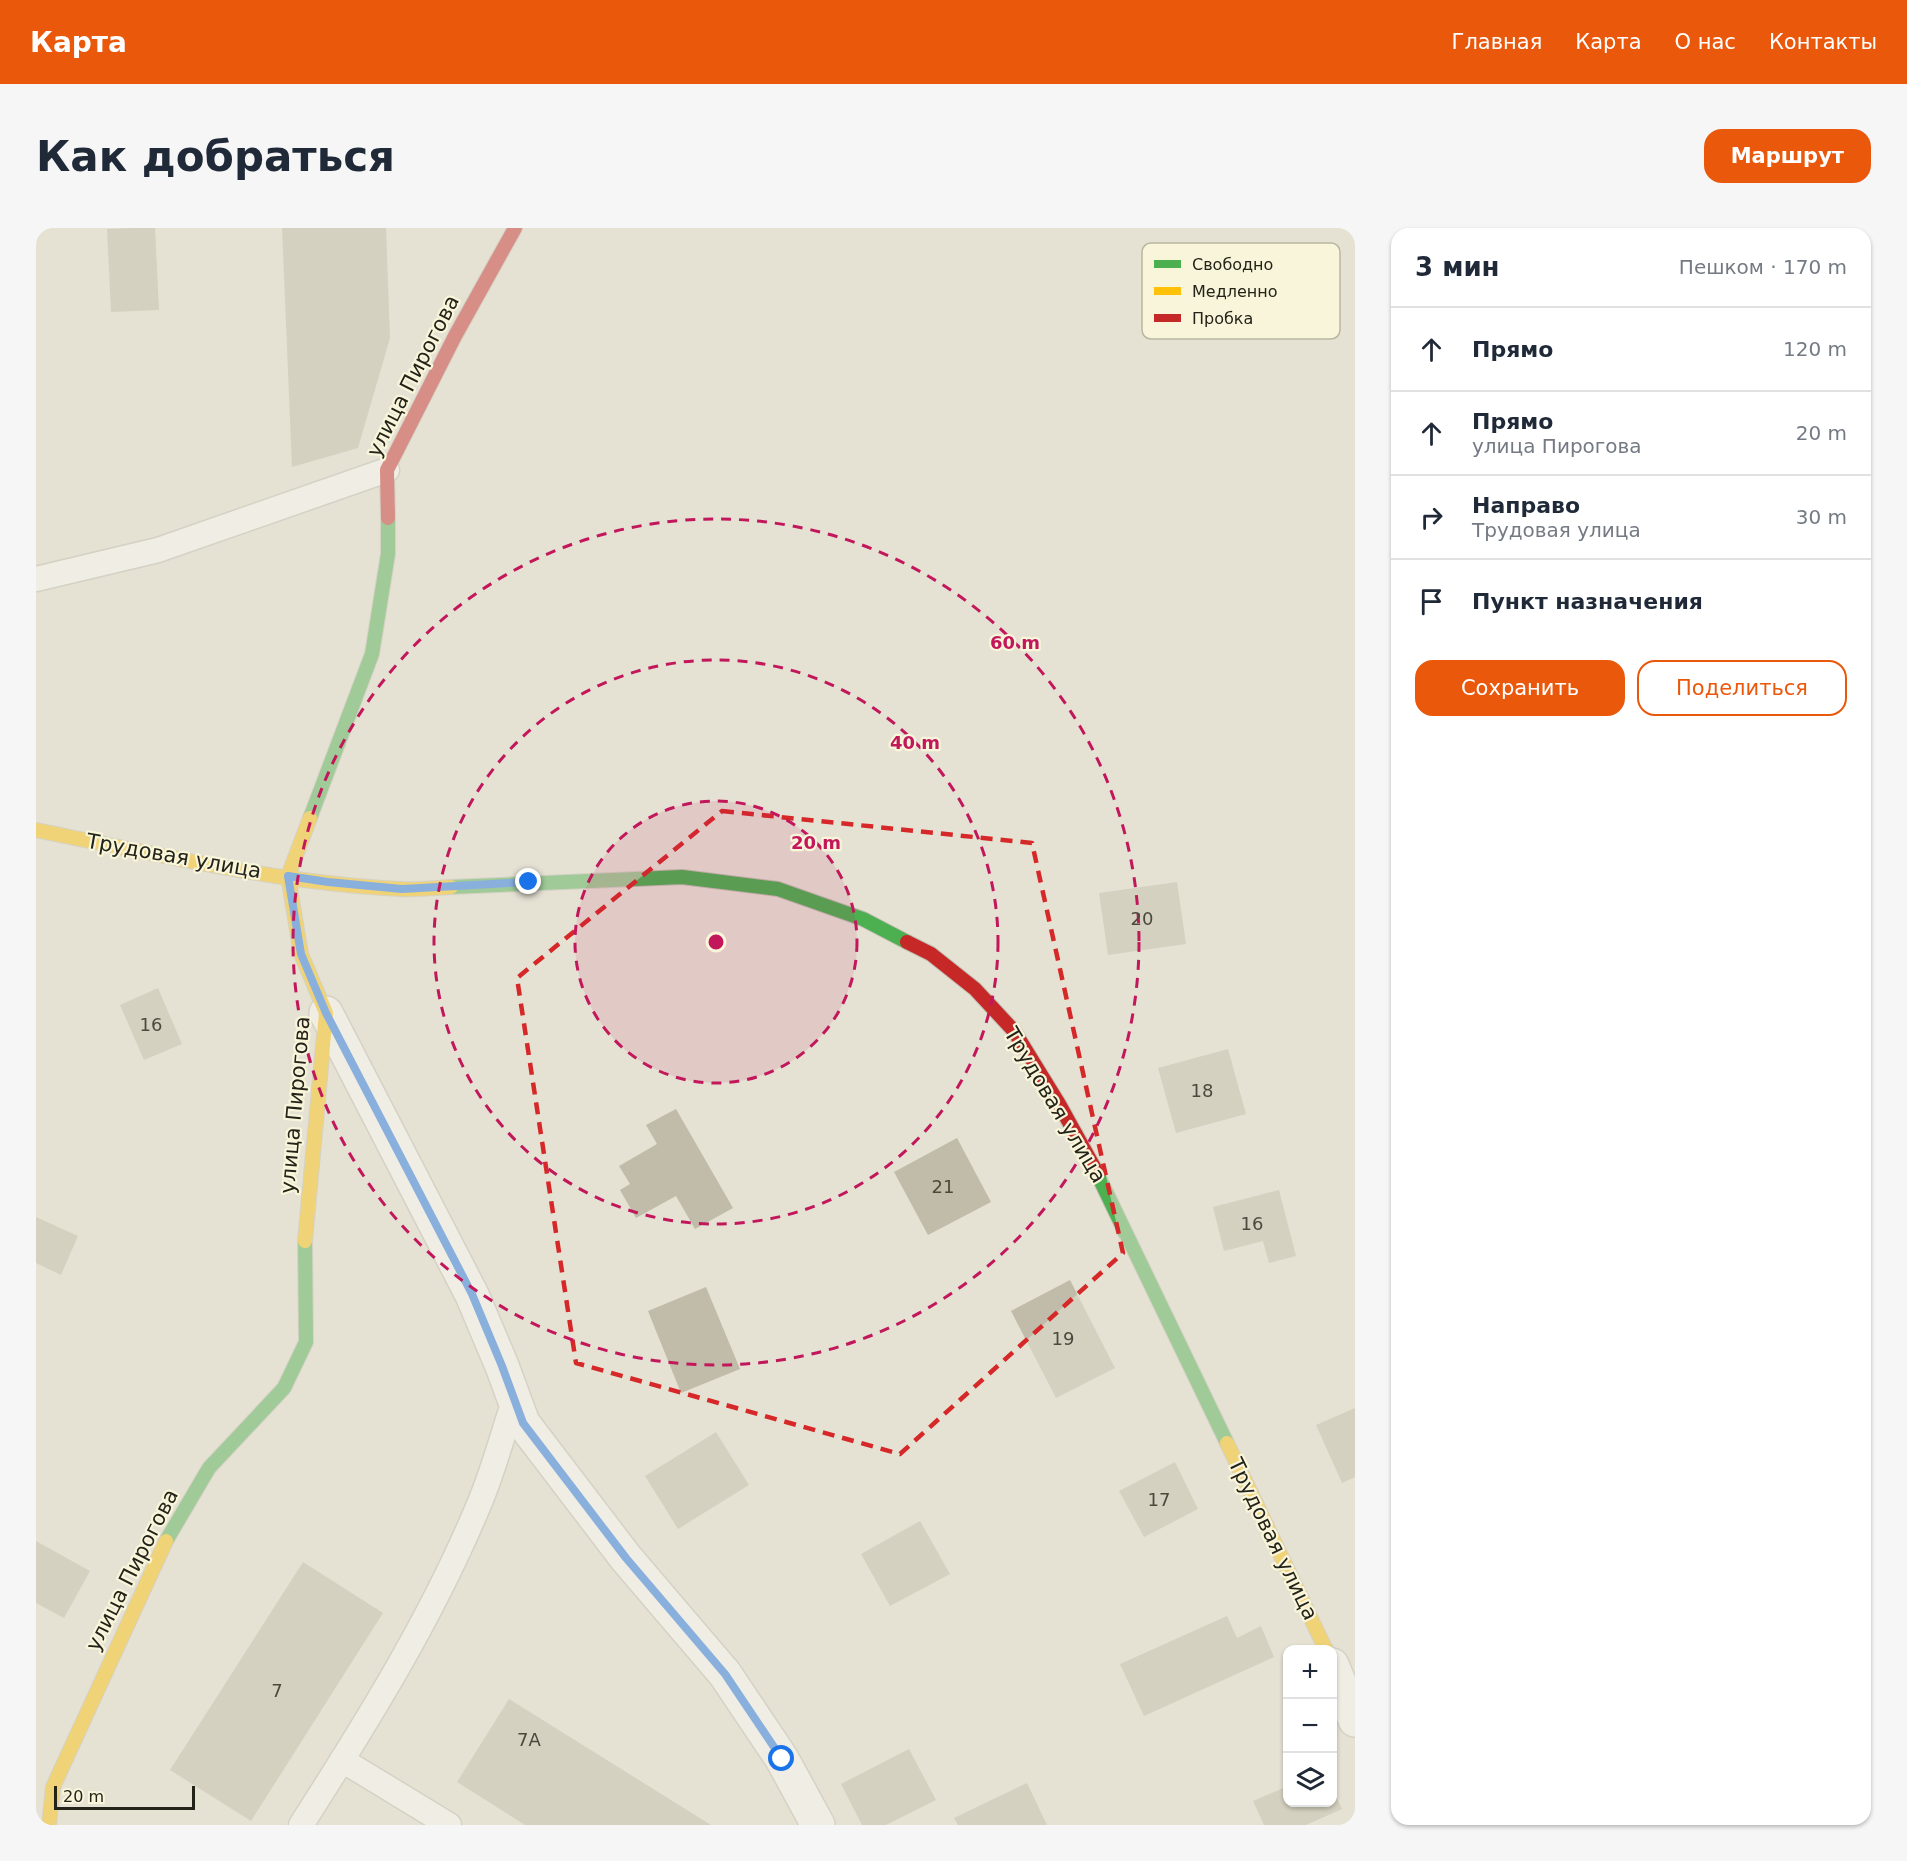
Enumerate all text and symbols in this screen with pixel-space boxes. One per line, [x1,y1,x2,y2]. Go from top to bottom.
text: Карта [30,26,127,59]
text: Главная [1452,30,1542,54]
text: Карта [1575,30,1642,54]
text: О нас [1675,30,1736,54]
text: Контакты [1769,30,1877,54]
button: Маршрут [1704,129,1871,183]
text: Как добраться [36,132,395,181]
legend [1142,243,1340,339]
text: 3 мин [1415,252,1500,282]
text: Свободно [1192,255,1273,274]
text: Пешком · 170 m [1679,255,1847,279]
text: Медленно [1192,282,1278,301]
street label: улица Пирогова [362,291,464,461]
text: Пробка [1192,309,1253,328]
icon: ahead [1415,333,1448,366]
text: Прямо [1472,337,1553,362]
text: 120 m [1783,337,1847,361]
text: Прямо [1472,409,1553,434]
icon: ahead [1415,417,1448,450]
text: 20 m [1796,421,1847,445]
text: улица Пирогова [1472,434,1642,458]
text: Направо [1472,493,1580,518]
icon: right [1415,501,1448,534]
text: 30 m [1796,505,1847,529]
text: Трудовая улица [1472,518,1641,542]
icon: arrive [1415,585,1448,618]
text: Пункт назначения [1472,589,1703,614]
text: 60 m [990,632,1040,653]
button: Сохранить [1415,660,1625,716]
button: Поделиться [1637,660,1847,716]
text: 40 m [890,732,940,753]
street label: Трудовая улица [84,829,263,883]
text: 20 m [791,832,841,853]
route end [515,868,541,894]
house number: 20 [1131,908,1153,929]
centre of rings [706,932,726,952]
house number: 16 [140,1014,162,1035]
street label: улица Пирогова [275,1015,315,1195]
street label: Трудовая улица [999,1022,1111,1187]
house number: 18 [1191,1080,1213,1101]
house number: 21 [932,1176,954,1197]
house number: 16 [1241,1213,1263,1234]
house number: 19 [1052,1328,1074,1349]
street label: Трудовая улица [1223,1453,1323,1624]
street label: улица Пирогова [81,1485,183,1655]
house number: 17 [1148,1489,1170,1510]
map controls [1283,1645,1337,1807]
button: + [1283,1645,1337,1699]
house number: 7 [271,1680,283,1701]
button: − [1283,1699,1337,1753]
house number: 7А [517,1729,542,1750]
route start [768,1745,794,1771]
button: layers [1283,1753,1337,1807]
scale bar [54,1783,195,1810]
text: 20 m [63,1787,104,1806]

